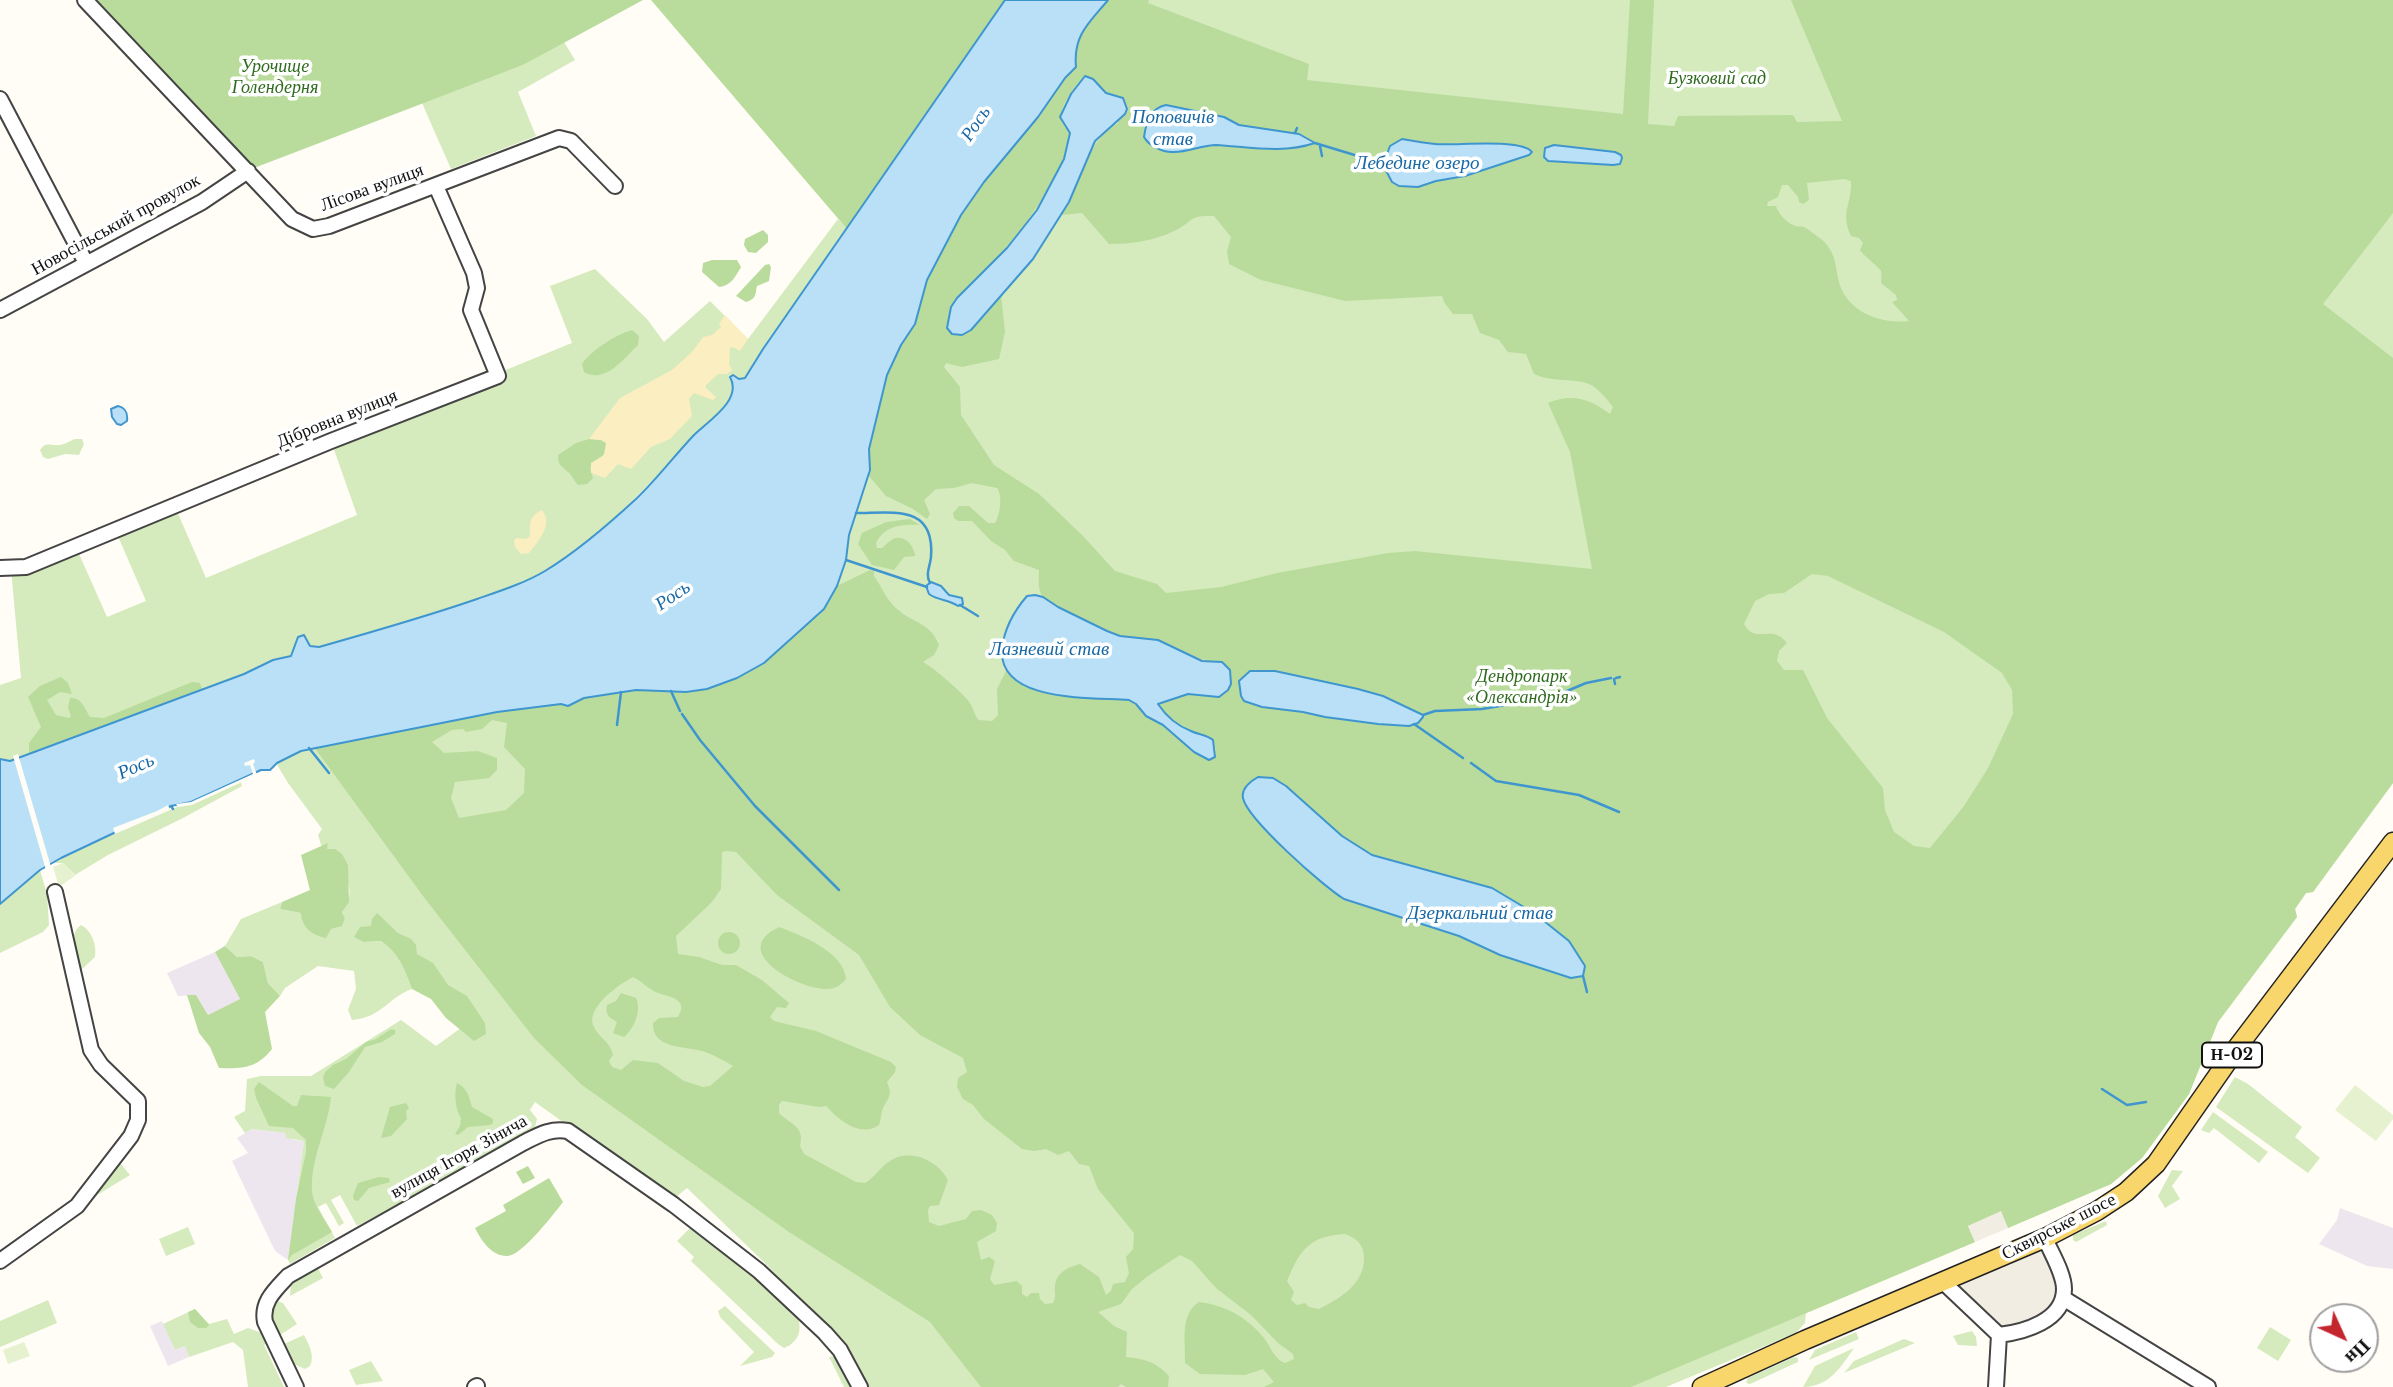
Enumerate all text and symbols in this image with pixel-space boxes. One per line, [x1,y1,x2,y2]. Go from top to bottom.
park label: Урочище Голендерня [232,56,318,98]
park label: Бузковий сад [1668,68,1766,90]
water label: Рось [956,102,996,146]
water label: Поповичів став [1132,107,1214,151]
water label: Лебедине озеро [1355,153,1479,175]
street label: Лісова вулиця [317,159,427,217]
street label: Новосільський провулок [28,170,204,280]
street label: Дібровна вулиця [273,385,401,453]
water label: Рось [651,576,695,616]
water label: Лазневий став [989,639,1109,661]
park label: Дендропарк «Олександрія» [1466,666,1578,708]
water label: Рось [114,749,158,785]
water label: Дзеркальний став [1407,903,1553,925]
road number: Н-02 [2202,1042,2262,1068]
street label: вулиця Ігоря Зінича [387,1111,531,1203]
street label: Сквирське шосе [1998,1189,2120,1265]
north arrow [2309,1303,2379,1373]
text: Пн [2341,1335,2375,1369]

